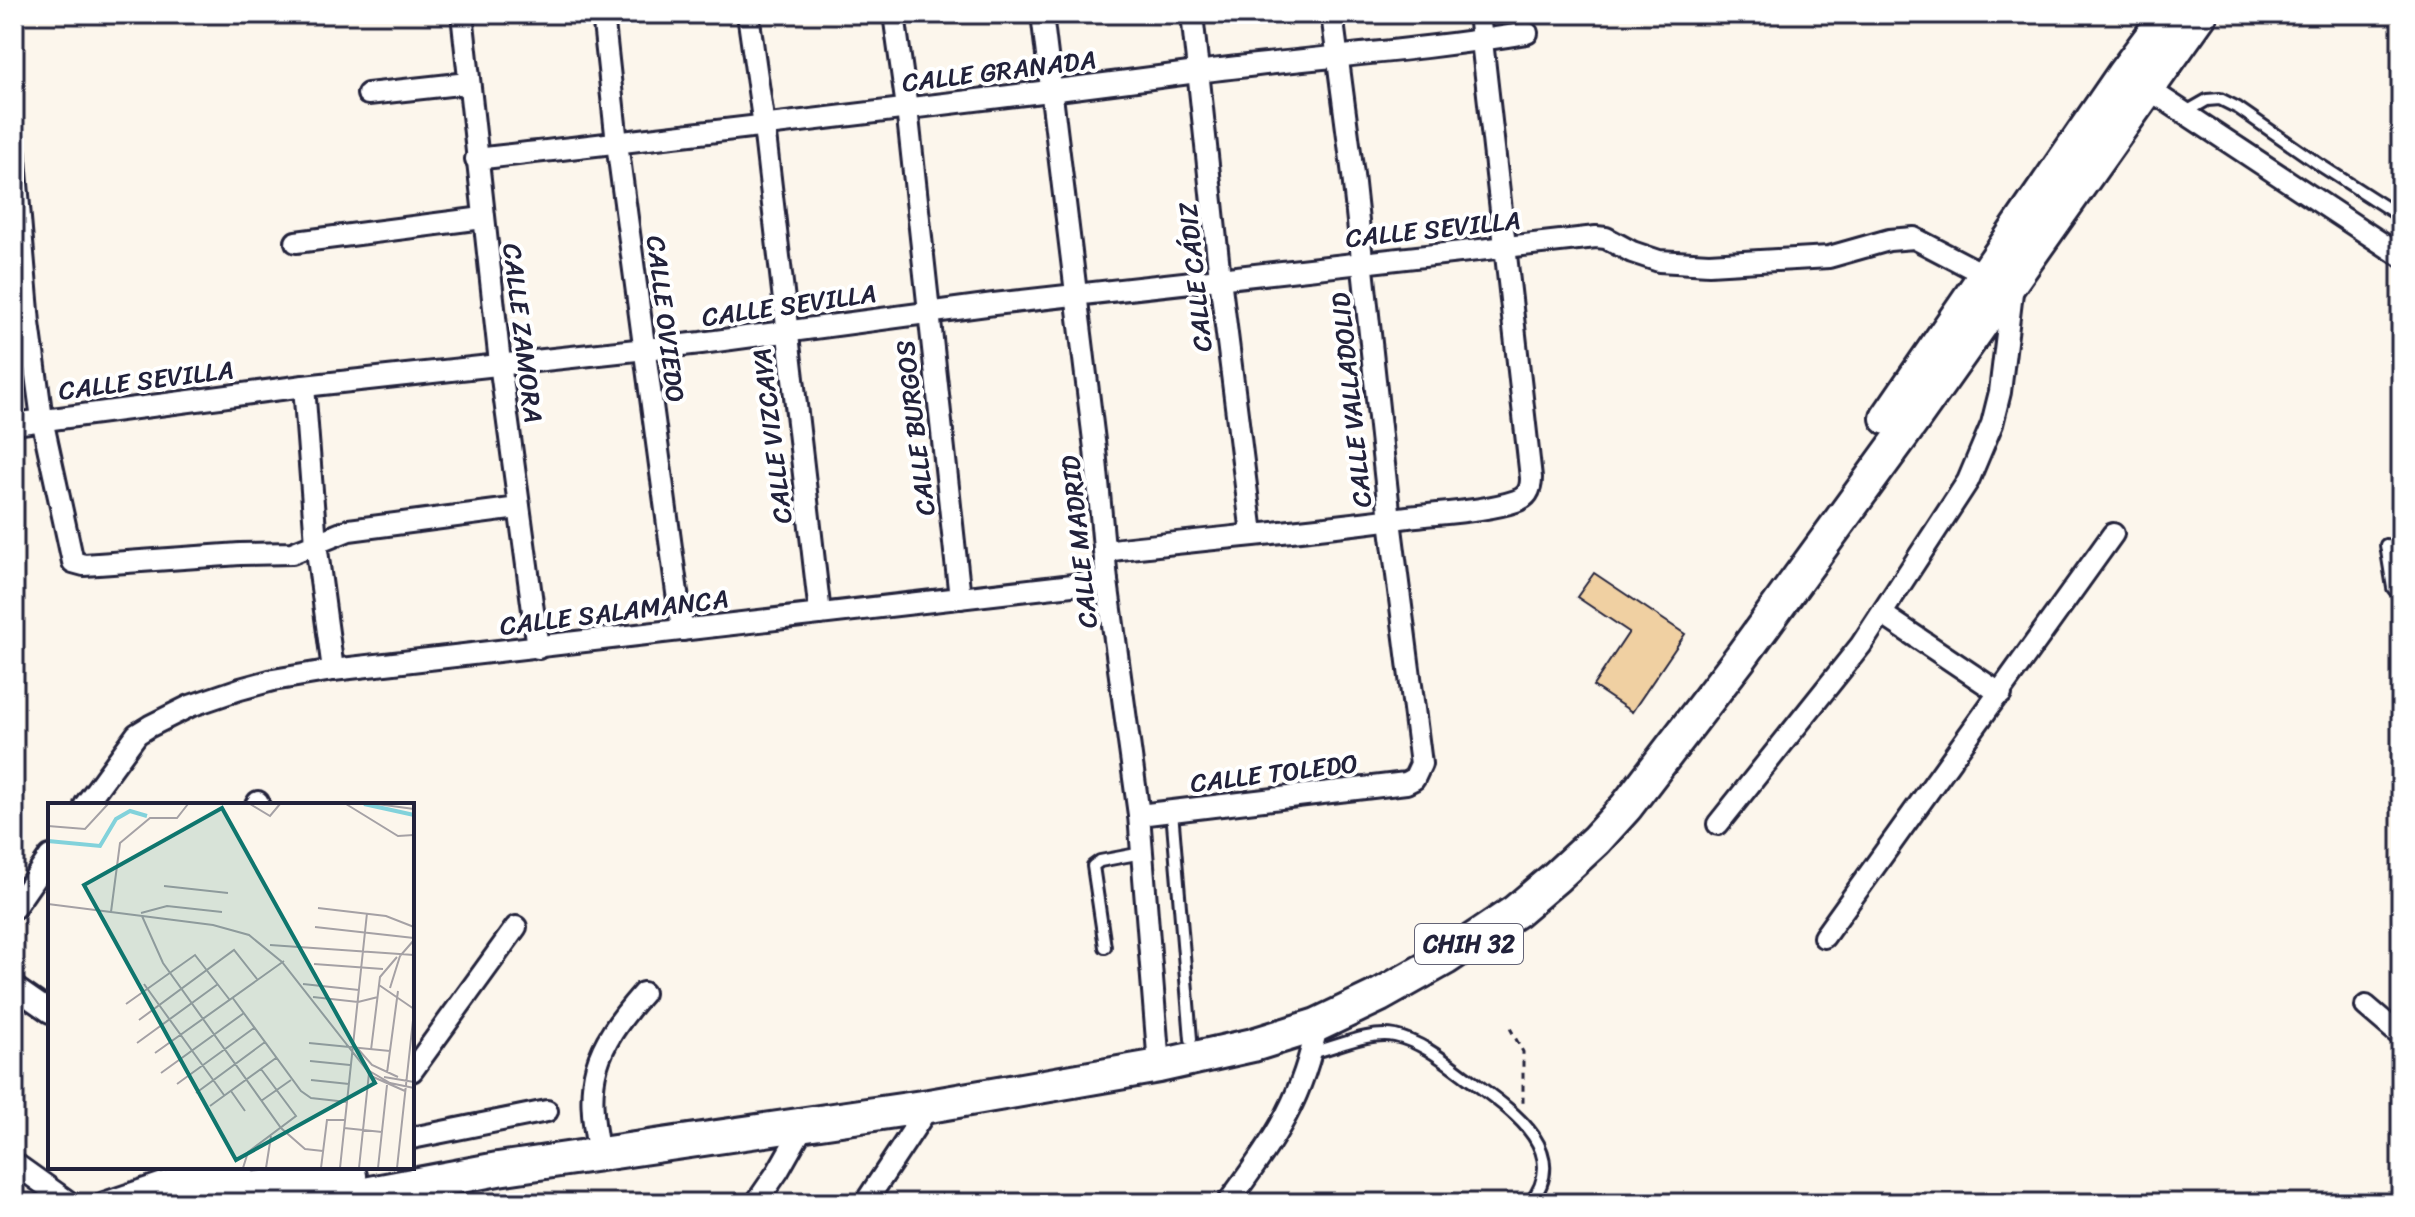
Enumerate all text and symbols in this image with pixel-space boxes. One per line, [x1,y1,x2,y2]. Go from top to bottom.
street label: CALLE GRANADA [899,36,1099,106]
street label: CALLE SEVILLA [1343,197,1523,261]
street label: CALLE CÁDIZ [1164,200,1226,354]
street label: CALLE OVIEDO [633,233,699,405]
street label: CALLE ZAMORA [489,240,557,426]
street label: CALLE SEVILLA [699,270,879,340]
street label: CALLE VALLADOLID [1317,290,1385,510]
street label: CALLE BURGOS [881,338,949,518]
street label: CALLE SEVILLA [56,346,236,414]
street label: CALLE VIZCAYA [738,346,806,526]
street label: CALLE MADRID [1047,453,1111,631]
street label: CALLE SALAMANCA [497,575,731,649]
street label: CALLE TOLEDO [1188,740,1360,806]
inset map [48,803,414,1169]
road number: CHIH 32 [1415,924,1523,964]

